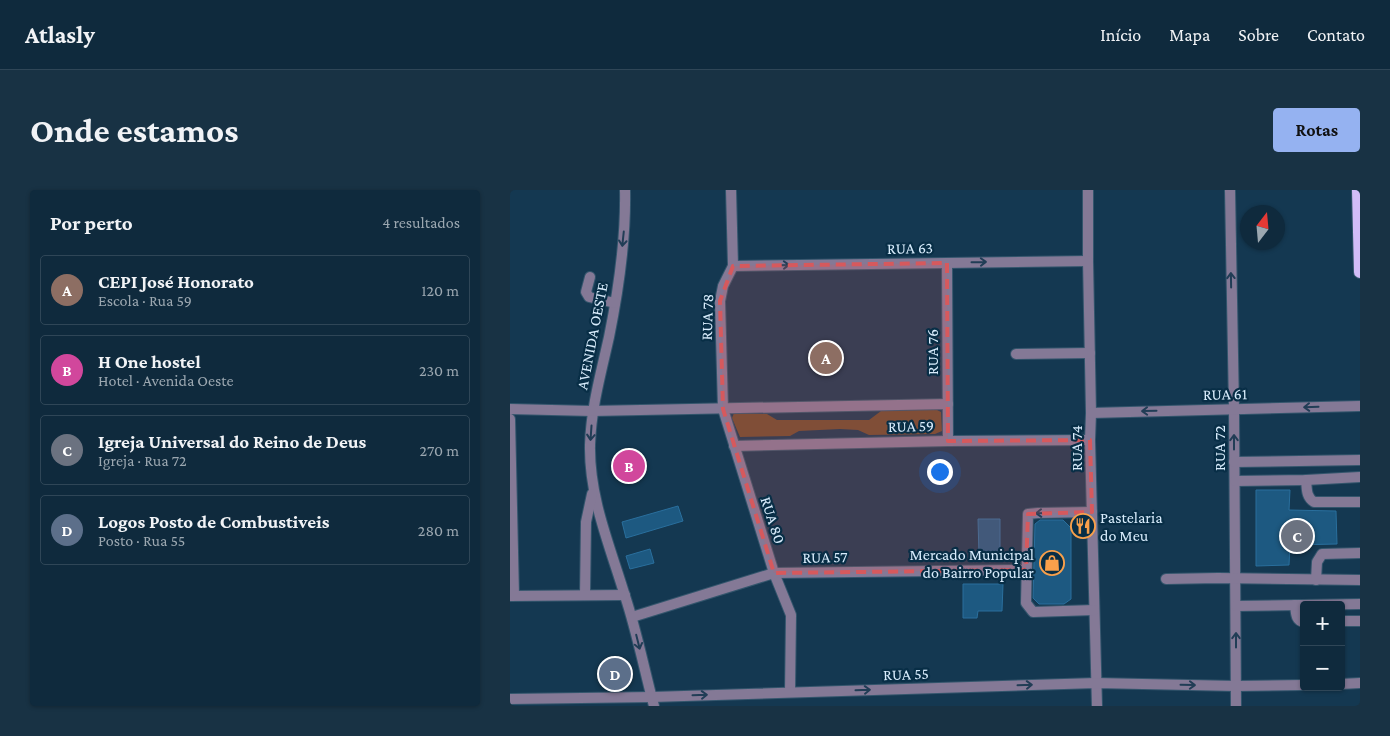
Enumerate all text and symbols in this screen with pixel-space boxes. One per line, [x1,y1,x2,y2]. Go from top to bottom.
text: Atlasly [25,21,95,48]
text: Início [1100,25,1141,45]
text: Mapa [1169,25,1210,45]
text: Sobre [1238,25,1279,45]
text: Contato [1307,25,1365,45]
button: Rotas [1273,108,1360,152]
text: Onde estamos [30,111,239,150]
north arrow [1240,205,1285,250]
text: Por perto [50,211,133,235]
text: 4 resultados [382,214,460,231]
one-way arrow [618,230,628,246]
street label: RUA 63 [887,239,933,257]
one-way arrow [970,257,987,267]
one-way arrow [773,260,789,270]
text: CEPI José Honorato [98,271,254,292]
one-way arrow [1226,272,1236,288]
street label: AVENIDA OESTE [573,281,611,391]
text: A [62,282,72,299]
text: 120 m [421,282,459,299]
text: Escola · Rua 59 [98,292,192,309]
street label: RUA 78 [698,293,716,341]
street label: RUA 76 [924,329,941,375]
pin: A [810,339,842,377]
text: H One hostel [98,351,201,372]
text: B [62,362,72,379]
text: 230 m [419,362,459,379]
text: Hotel · Avenida Oeste [98,372,234,389]
street label: RUA 61 [1203,385,1247,403]
one-way arrow [1304,402,1320,412]
one-way arrow [1141,406,1157,415]
street label: RUA 59 [888,417,934,435]
one-way arrow [586,425,595,441]
street label: RUA 74 [1068,425,1085,471]
street label: RUA 72 [1211,425,1228,471]
text: Igreja Universal do Reino de Deus [98,431,366,452]
one-way arrow [1229,435,1239,451]
text: C [62,442,72,459]
text: 270 m [420,442,459,459]
pin: B [613,447,645,485]
text: Igreja · Rua 72 [98,452,187,469]
your location [927,459,953,485]
street label: RUA 80 [757,494,789,546]
one-way arrow [1035,508,1051,517]
place label: Pastelaria do Meu [1100,509,1163,544]
text: Logos Posto de Combustiveis [98,511,329,532]
restaurant icon: Pastelaria do Meu [1070,513,1096,539]
pin: C [1281,517,1313,555]
text: D [61,522,73,539]
text: 280 m [418,522,459,539]
text: Posto · Rua 55 [98,532,185,549]
place label: Mercado Municipal do Bairro Popular [910,546,1034,582]
street label: RUA 57 [802,548,848,566]
shop icon: Mercado Municipal do Bairro Popular [1039,550,1065,576]
map controls [1300,601,1345,691]
button: + [1300,601,1345,646]
one-way arrow [1231,632,1241,648]
one-way arrow [634,633,643,649]
button: − [1300,646,1345,691]
pin: D [599,655,631,693]
street label: RUA 55 [883,665,929,683]
one-way arrow [1179,680,1195,690]
one-way arrow [1017,681,1033,690]
one-way arrow [854,685,870,695]
one-way arrow [692,690,708,700]

